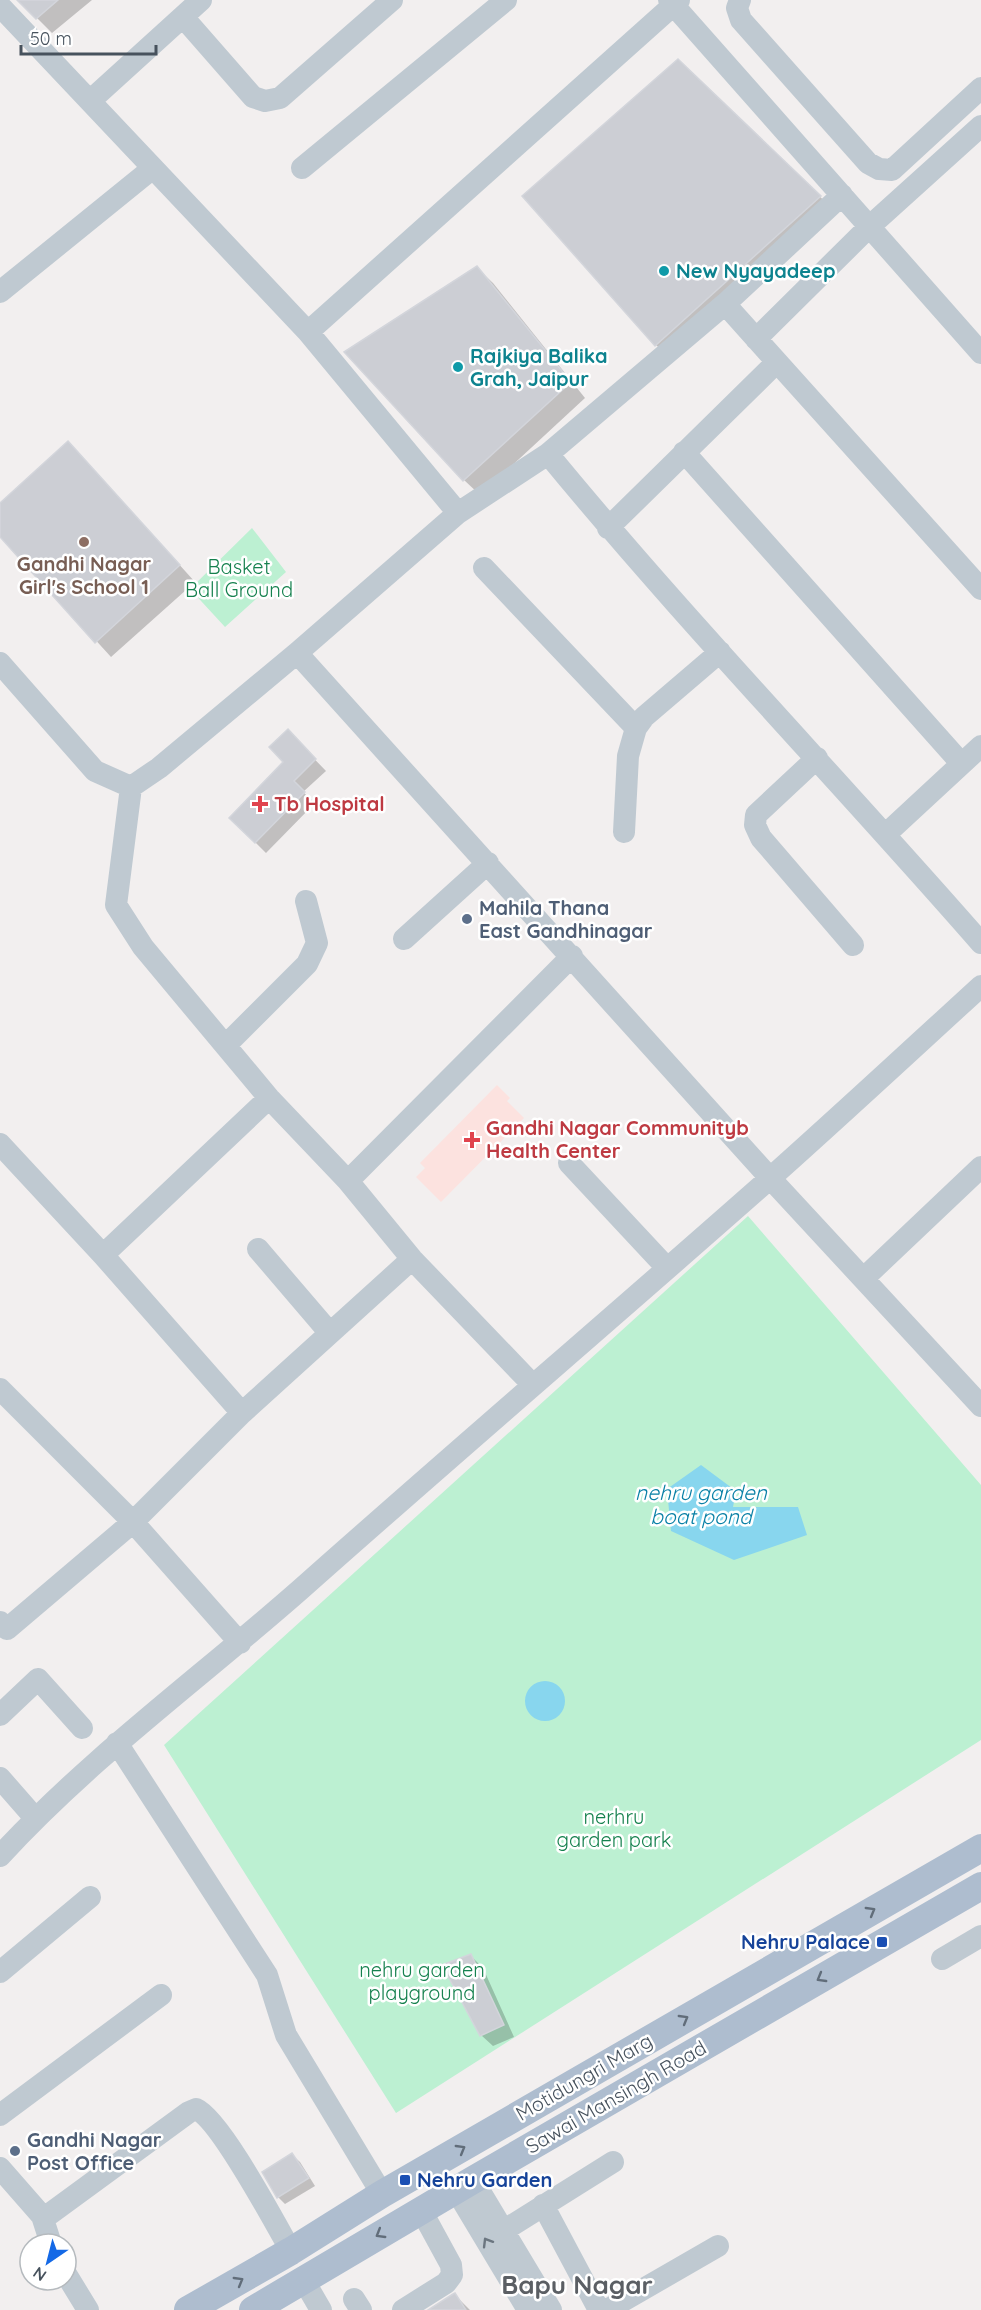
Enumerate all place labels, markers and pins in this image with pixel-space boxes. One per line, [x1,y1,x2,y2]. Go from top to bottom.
place label: New Nyayadeep [676,258,835,283]
marker: New Nyayadeep [657,264,671,278]
place label: Rajkiya Balika Grah, Jaipur [470,343,608,391]
marker: Rajkiya Balika Grah, Jaipur [451,360,465,374]
marker: Gandhi Nagar Girl's School 1 [77,535,91,549]
place label: Gandhi Nagar Girl's School 1 [17,551,152,599]
place label: Tb Hospital [274,791,385,816]
marker: Tb Hospital [251,795,269,813]
place label: Mahila Thana East Gandhinagar [479,895,653,943]
marker: Mahila Thana East Gandhinagar [460,912,474,926]
place label: Gandhi Nagar Communityb Health Center [486,1115,749,1163]
marker: Gandhi Nagar Communityb Health Center [463,1131,481,1149]
place label: Nehru Palace [741,1929,870,1954]
marker: Nehru Palace [875,1935,889,1949]
place label: Gandhi Nagar Post Office [27,2127,162,2175]
marker: Gandhi Nagar Post Office [8,2144,22,2158]
place label: Nehru Garden [417,2167,553,2192]
marker: Nehru Garden [398,2173,412,2187]

